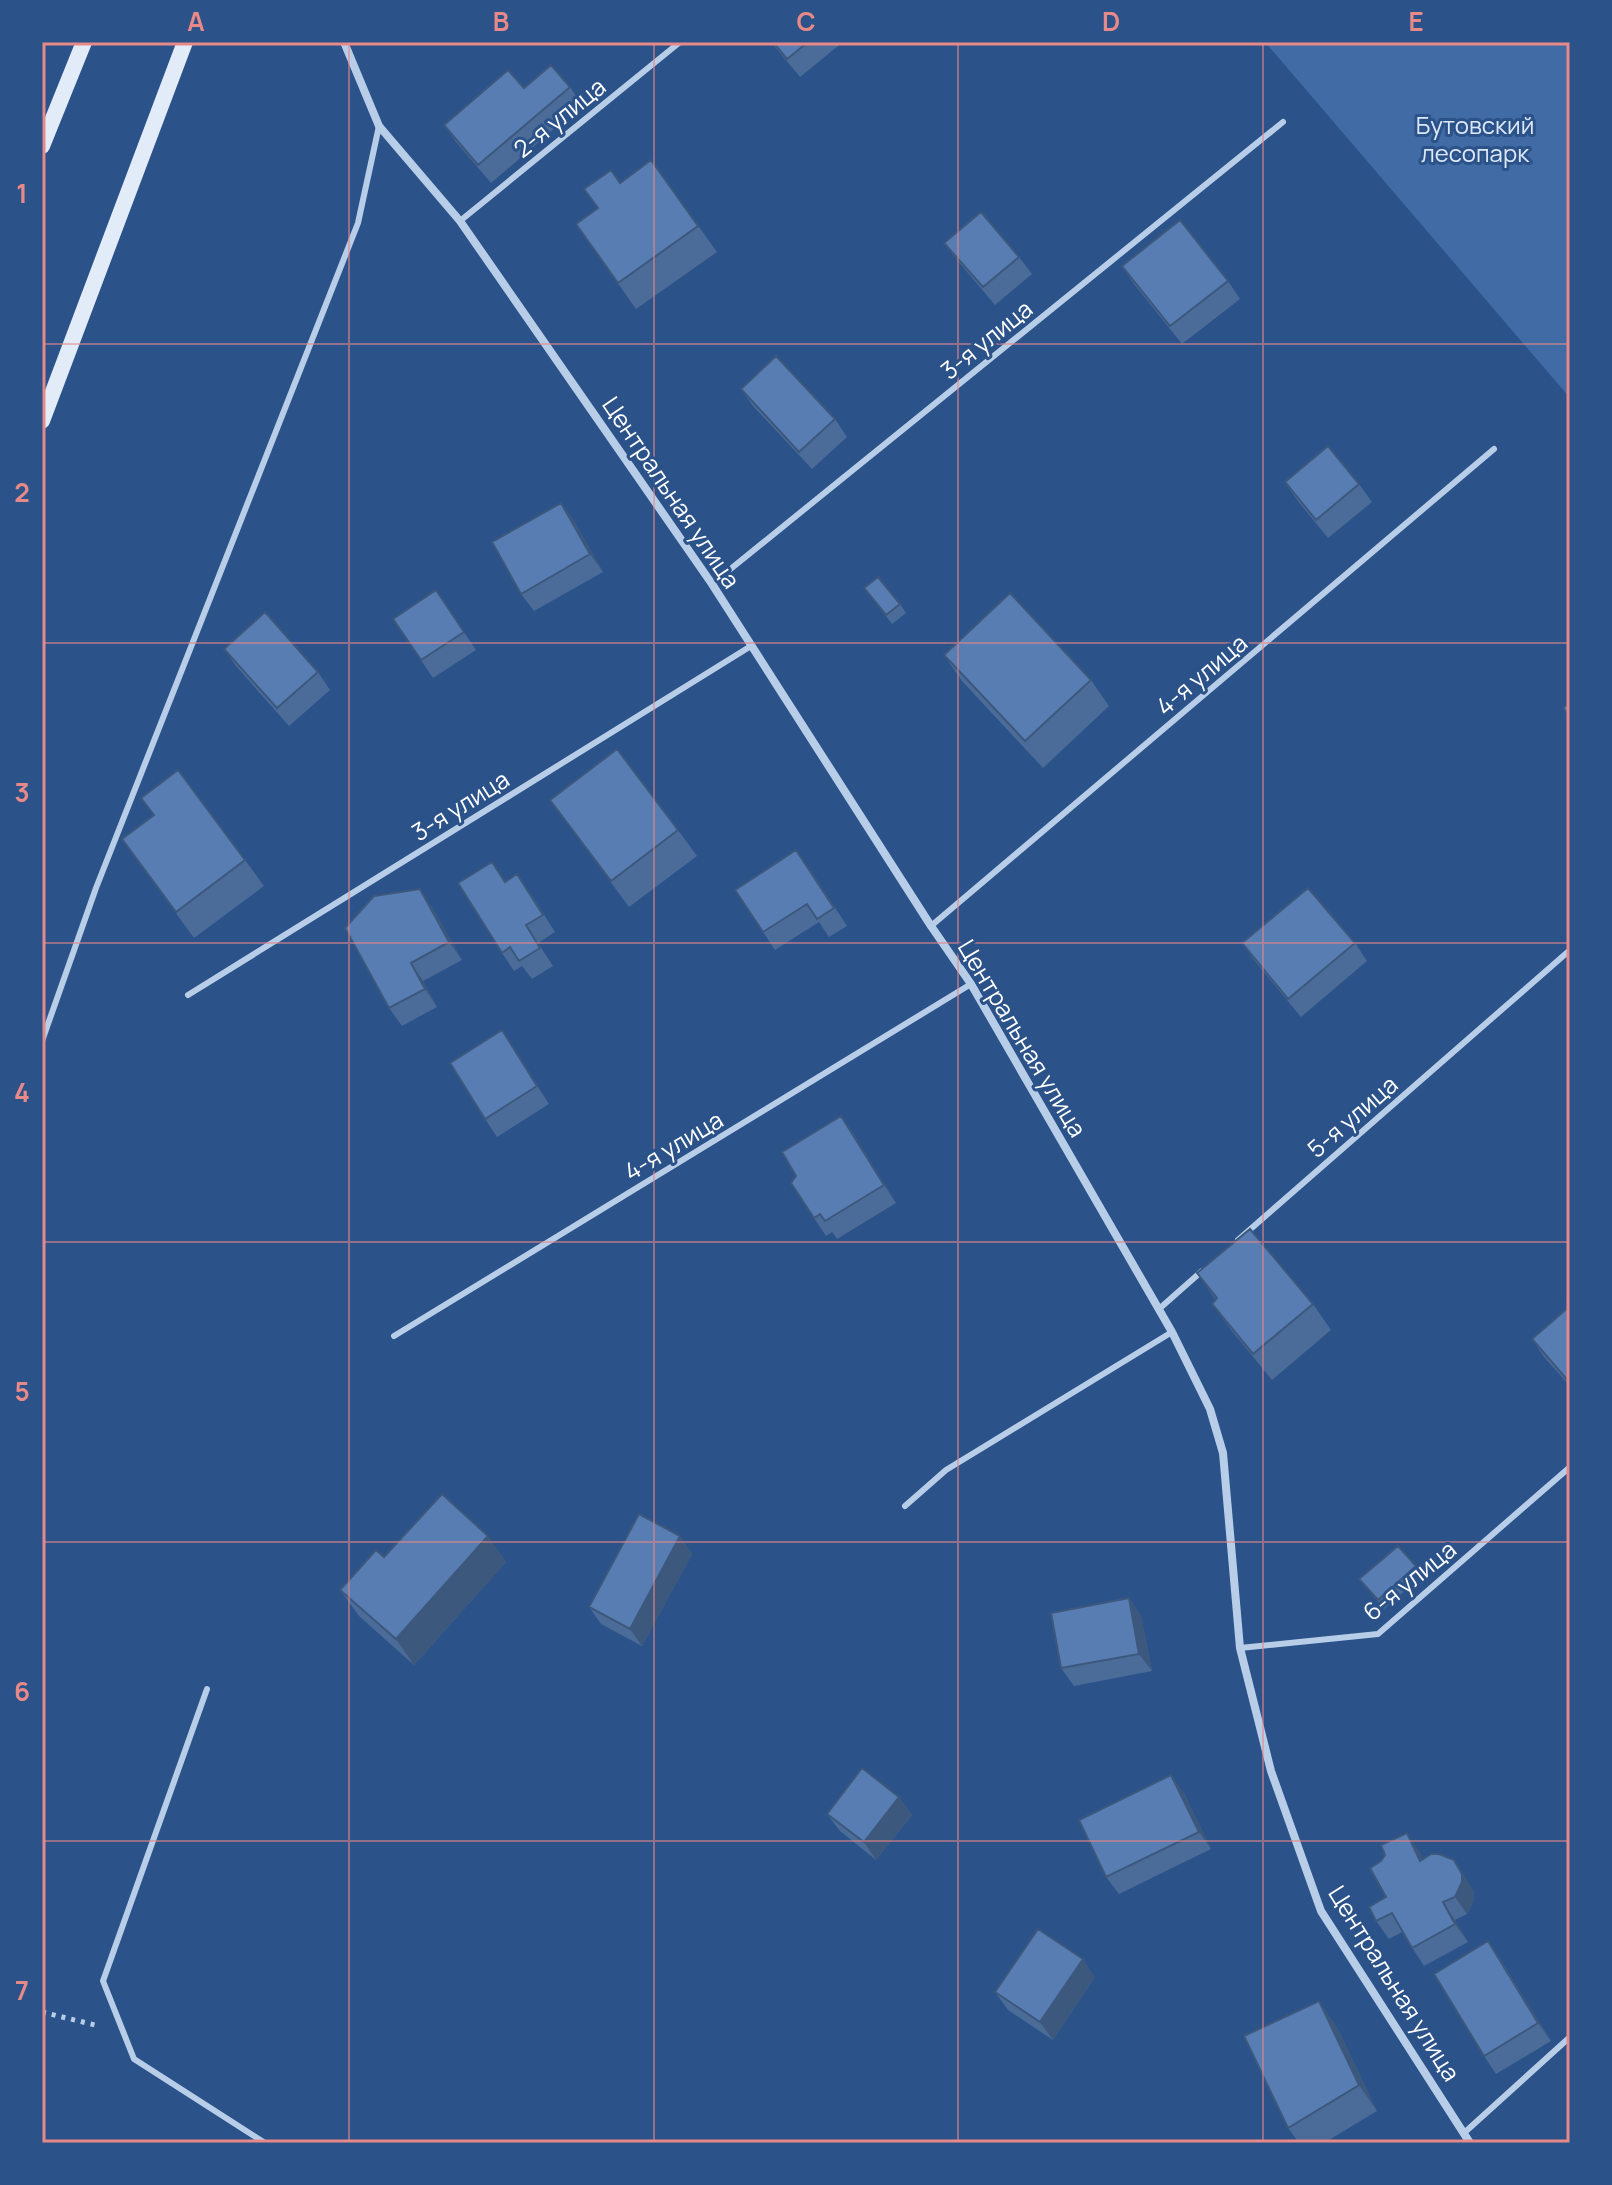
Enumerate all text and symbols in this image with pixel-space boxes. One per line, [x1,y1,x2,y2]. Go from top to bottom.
text: A [187,3,205,39]
text: B [493,3,509,39]
text: C [796,3,816,39]
text: D [1102,3,1120,39]
text: E [1408,3,1424,39]
street label: 2-я улица [506,70,612,164]
park label: Бутовский лесопарк [1416,108,1534,169]
text: 1 [16,175,28,211]
street label: 3-я улица [933,292,1039,386]
street label: Центральная улица [595,390,749,594]
text: 2 [14,474,30,510]
street label: 4-я улица [1148,626,1254,722]
street label: 3-я улица [405,762,515,848]
text: 3 [14,774,30,810]
street label: Центральная улица [951,933,1095,1143]
street label: 5-я улица [1300,1068,1404,1164]
text: 4 [14,1074,30,1110]
street label: 4-я улица [617,1103,729,1187]
text: 5 [14,1373,30,1409]
street label: 6-я улица [1356,1532,1462,1628]
text: 6 [14,1673,30,1709]
street label: Центральная улица [1321,1879,1469,2087]
text: 7 [15,1972,29,2008]

